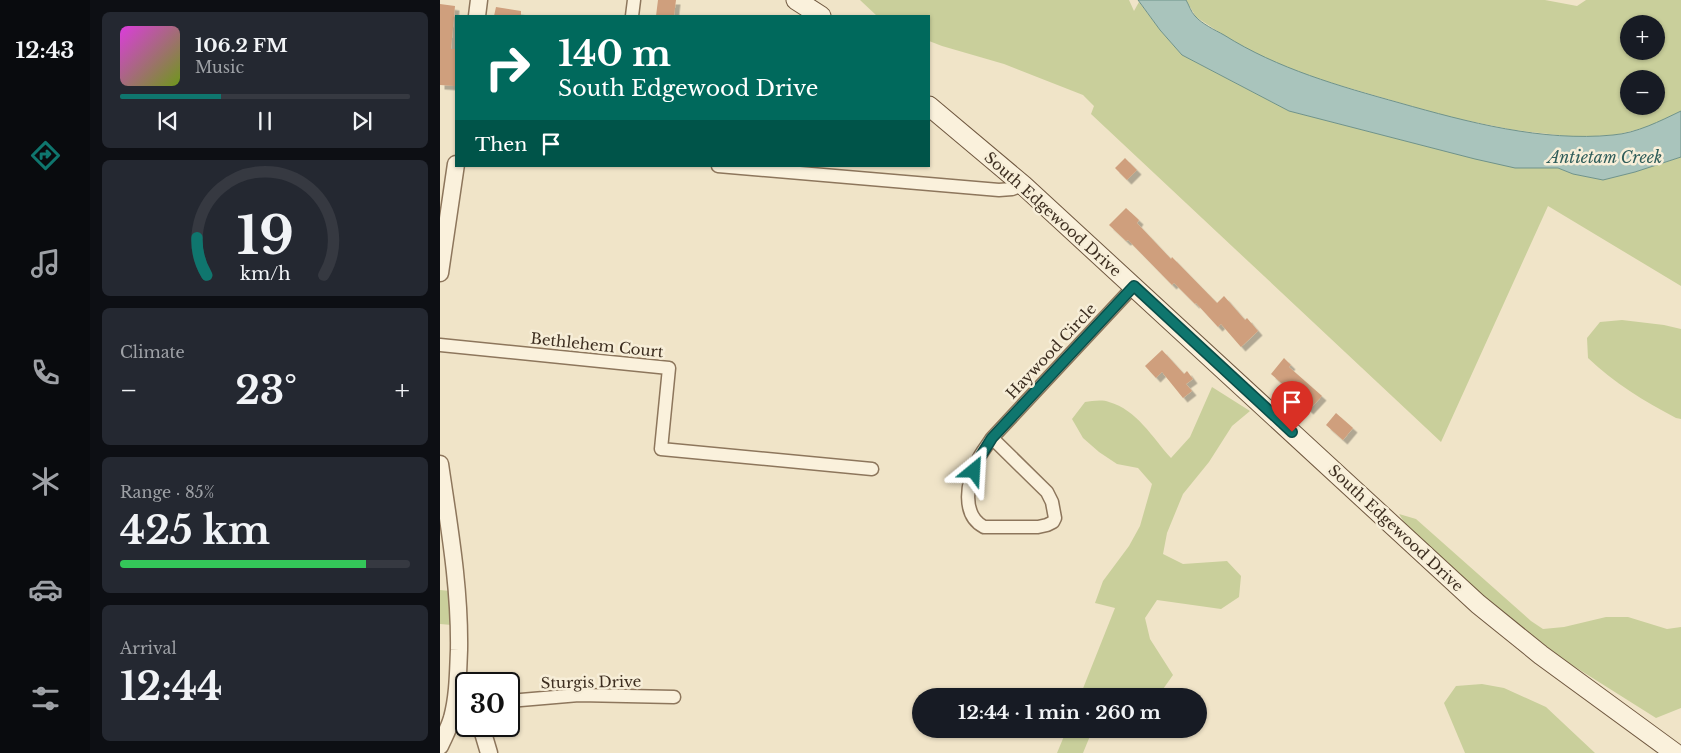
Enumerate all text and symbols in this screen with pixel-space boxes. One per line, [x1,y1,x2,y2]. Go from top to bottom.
map controls [1620,15,1665,115]
button: + [1620,15,1665,60]
text: 140 m [558,32,671,75]
text: 106.2 FM [195,34,288,57]
icon: right [475,35,540,100]
text: 12:43 [16,37,74,64]
text: Music [195,57,244,77]
button: − [1620,70,1665,115]
text: South Edgewood Drive [558,75,818,102]
icon: previous [154,107,182,135]
icon: pause [251,107,279,135]
icon: next [348,107,376,135]
icon: arrive [537,130,565,158]
text: Then [475,133,527,156]
icon: directions [28,138,63,173]
water label: Antietam Creek [1546,147,1662,167]
street label: South Edgewood Drive [981,148,1125,280]
text: 19 [236,204,294,268]
icon: music [28,246,63,281]
text: km/h [240,263,290,285]
street label: Haywood Circle [1002,299,1100,403]
street label: Bethlehem Court [530,329,665,361]
text: Climate [120,342,185,362]
icon: phone [28,355,63,390]
text: 23° [235,367,297,414]
text: − [120,373,138,408]
text: + [395,373,410,408]
pin [1271,381,1313,432]
icon: arrive [1278,388,1306,416]
position arrow [947,444,999,496]
street label: South Edgewood Drive [1325,460,1467,596]
icon: climate [28,464,63,499]
text: Range · 85% [120,482,214,502]
text: 425 km [120,507,270,554]
icon: car [28,572,63,607]
text: Arrival [120,638,177,658]
text: 12:44 [120,663,223,710]
speed limit sign: 30 [455,672,520,737]
street label: Sturgis Drive [541,672,641,692]
icon: filters [28,681,63,716]
text: 12:44 · 1 min · 260 m [958,701,1161,724]

